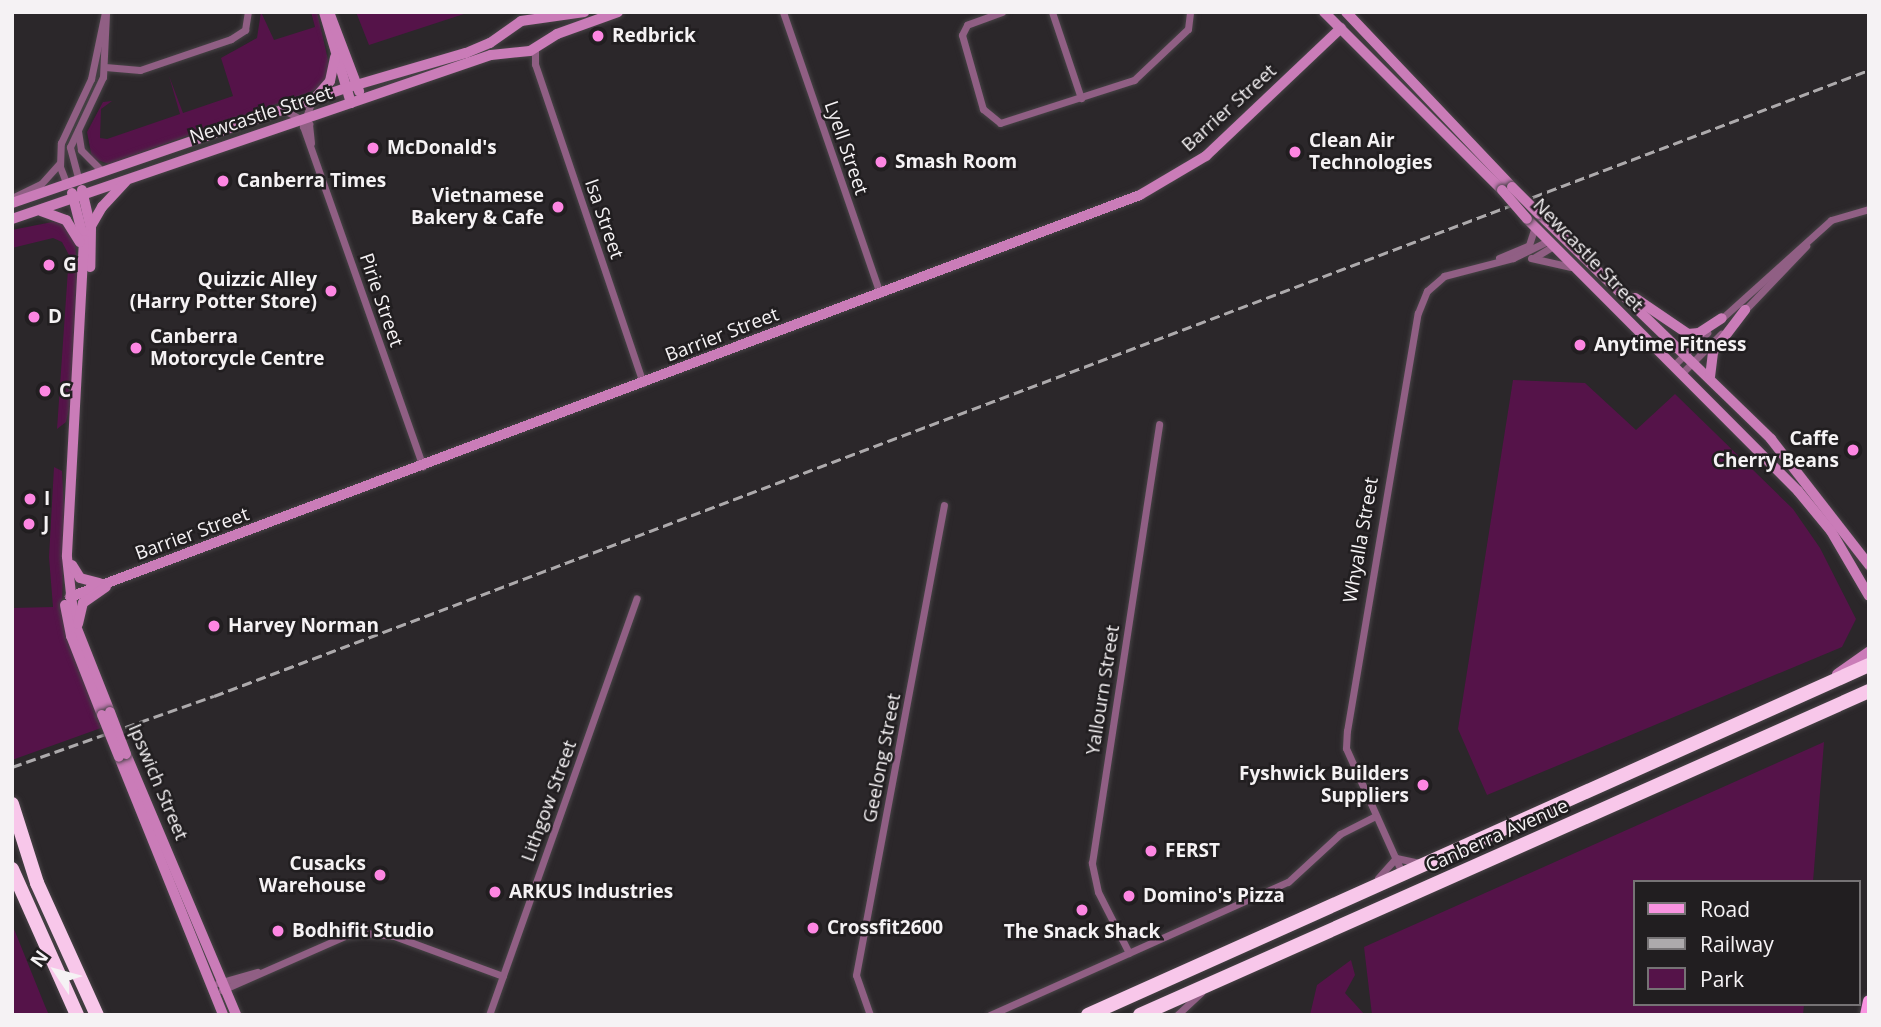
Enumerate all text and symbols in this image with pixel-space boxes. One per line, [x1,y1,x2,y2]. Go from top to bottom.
place label: Redbrick [612,25,696,47]
marker: Redbrick [590,28,606,44]
street label: Barrier Street [1177,60,1281,156]
street label: Newcastle Street [187,81,335,149]
street label: Lyell Street [819,98,873,198]
place label: Clean Air Technologies [1309,130,1432,174]
place label: McDonald's [387,137,497,159]
marker: McDonald's [365,140,381,156]
marker: Clean Air Technologies [1287,144,1303,160]
place label: Smash Room [895,151,1017,173]
marker: Smash Room [873,154,889,170]
place label: Canberra Times [237,170,386,192]
marker: Canberra Times [215,173,231,189]
street label: Isa Street [580,176,628,262]
place label: Vietnamese Bakery & Cafe [411,185,544,229]
street label: Newcastle Street [1528,194,1648,316]
marker: Vietnamese Bakery & Cafe [550,199,566,215]
street label: Pirie Street [354,250,408,350]
place label: G [63,254,77,276]
marker: G [41,257,57,273]
place label: Quizzic Alley (Harry Potter Store) [130,269,317,313]
marker: Quizzic Alley (Harry Potter Store) [323,283,339,299]
street label: Barrier Street [662,303,782,367]
place label: D [48,306,62,328]
marker: D [26,309,42,325]
place label: Canberra Motorcycle Centre [150,326,325,370]
place label: Anytime Fitness [1594,334,1746,356]
marker: Anytime Fitness [1572,337,1588,353]
marker: Canberra Motorcycle Centre [128,340,144,356]
place label: C [59,380,71,402]
marker: C [37,383,53,399]
place label: Caffe Cherry Beans [1713,428,1839,472]
marker: Caffe Cherry Beans [1845,442,1861,458]
street label: Whyalla Street [1339,475,1383,605]
place label: I [44,488,50,510]
marker: I [22,491,38,507]
street label: Barrier Street [132,503,252,565]
place label: J [43,513,49,535]
marker: J [21,516,37,532]
place label: Harvey Norman [228,615,379,637]
marker: Harvey Norman [206,618,222,634]
street label: Yallourn Street [1081,623,1125,757]
street label: Geelong Street [858,691,906,825]
street label: Ipswich Street [123,720,193,844]
street label: Lithgow Street [516,737,582,865]
place label: Fyshwick Builders Suppliers [1239,763,1409,807]
marker: Fyshwick Builders Suppliers [1415,777,1431,793]
street label: Canberra Avenue [1422,794,1572,878]
place label: FERST [1165,840,1220,862]
marker: FERST [1143,843,1159,859]
place label: Cusacks Warehouse [259,853,366,897]
marker: Cusacks Warehouse [372,867,388,883]
legend [1632,880,1860,1006]
place label: ARKUS Industries [509,881,673,903]
marker: ARKUS Industries [487,884,503,900]
place label: Domino's Pizza [1143,885,1285,907]
marker: Domino's Pizza [1121,888,1137,904]
text: Road [1700,895,1750,923]
marker: The Snack Shack [1074,902,1090,918]
place label: Crossfit2600 [827,917,943,939]
place label: Bodhifit Studio [292,920,434,942]
marker: Crossfit2600 [805,920,821,936]
place label: The Snack Shack [1004,921,1160,943]
marker: Bodhifit Studio [270,923,286,939]
text: Railway [1700,930,1774,958]
north arrow [21,936,91,1006]
text: N [24,945,54,973]
text: Park [1700,965,1744,993]

